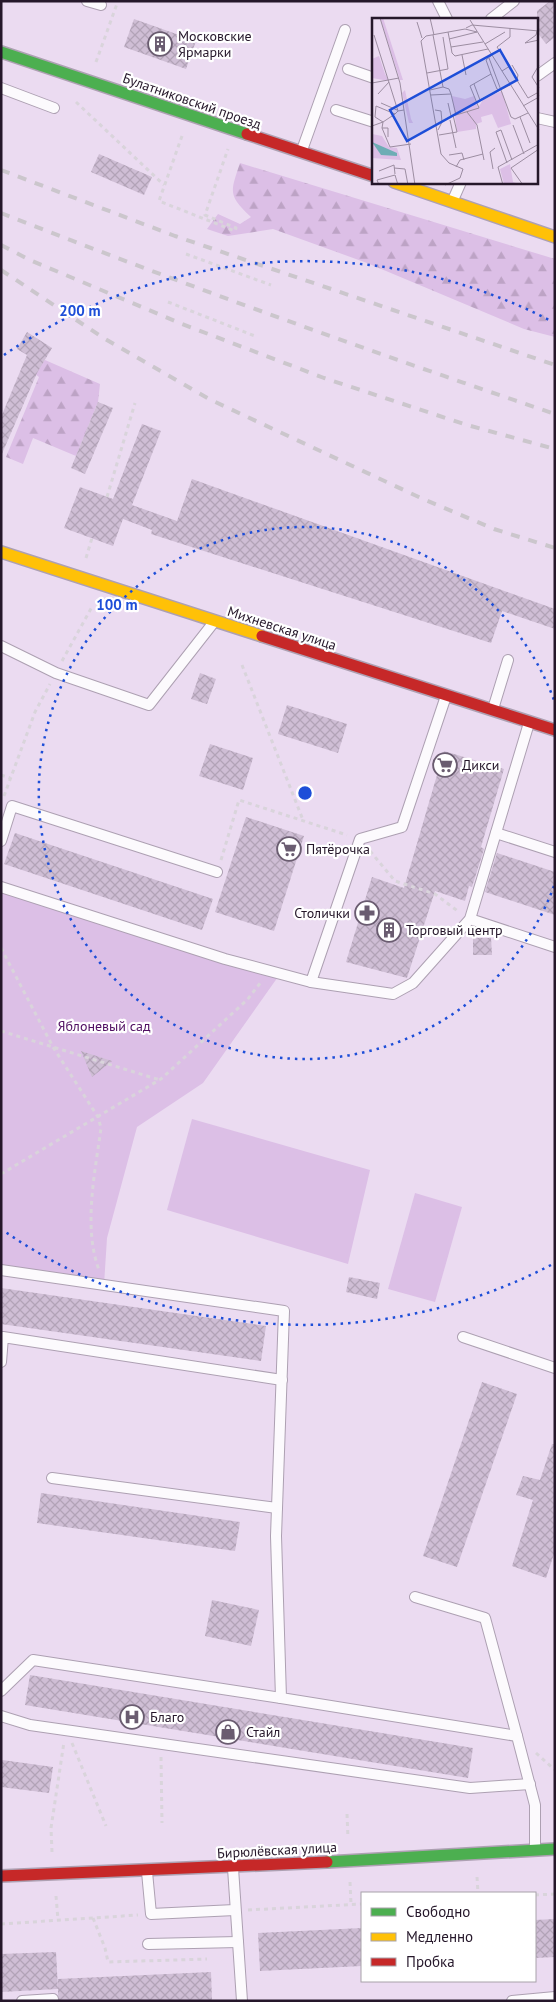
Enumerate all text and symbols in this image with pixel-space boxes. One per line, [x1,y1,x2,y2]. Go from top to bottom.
inset map [372,18,538,184]
place label: Московские Ярмарки [178,27,252,61]
building icon: Московские Ярмарки [147,31,173,57]
street label: Булатниковский проезд [120,69,264,133]
text: 200 m [59,301,101,320]
text: 100 m [96,595,138,614]
street label: Михневская улица [225,602,339,654]
supermarket icon: Дикси [432,752,458,778]
place label: Дикси [462,756,500,774]
centre of rings [296,784,314,802]
supermarket icon: Пятёрочка [276,836,302,862]
place label: Пятёрочка [306,840,370,858]
pharmacy icon: Столички [354,900,380,926]
place label: Столички [294,904,350,922]
building icon: Торговый центр [376,917,402,943]
place label: Торговый центр [406,921,503,939]
park label: Яблоневый сад [57,1017,151,1035]
hospital icon: Благо [119,1704,145,1730]
place label: Благо [150,1708,184,1726]
shop icon: Стайл [215,1719,241,1745]
place label: Стайл [246,1723,280,1741]
street label: Бирюлёвская улица [217,1838,337,1862]
legend [361,1892,536,1982]
text: Свободно [406,1902,470,1921]
text: Медленно [406,1927,473,1946]
text: Пробка [406,1952,455,1971]

